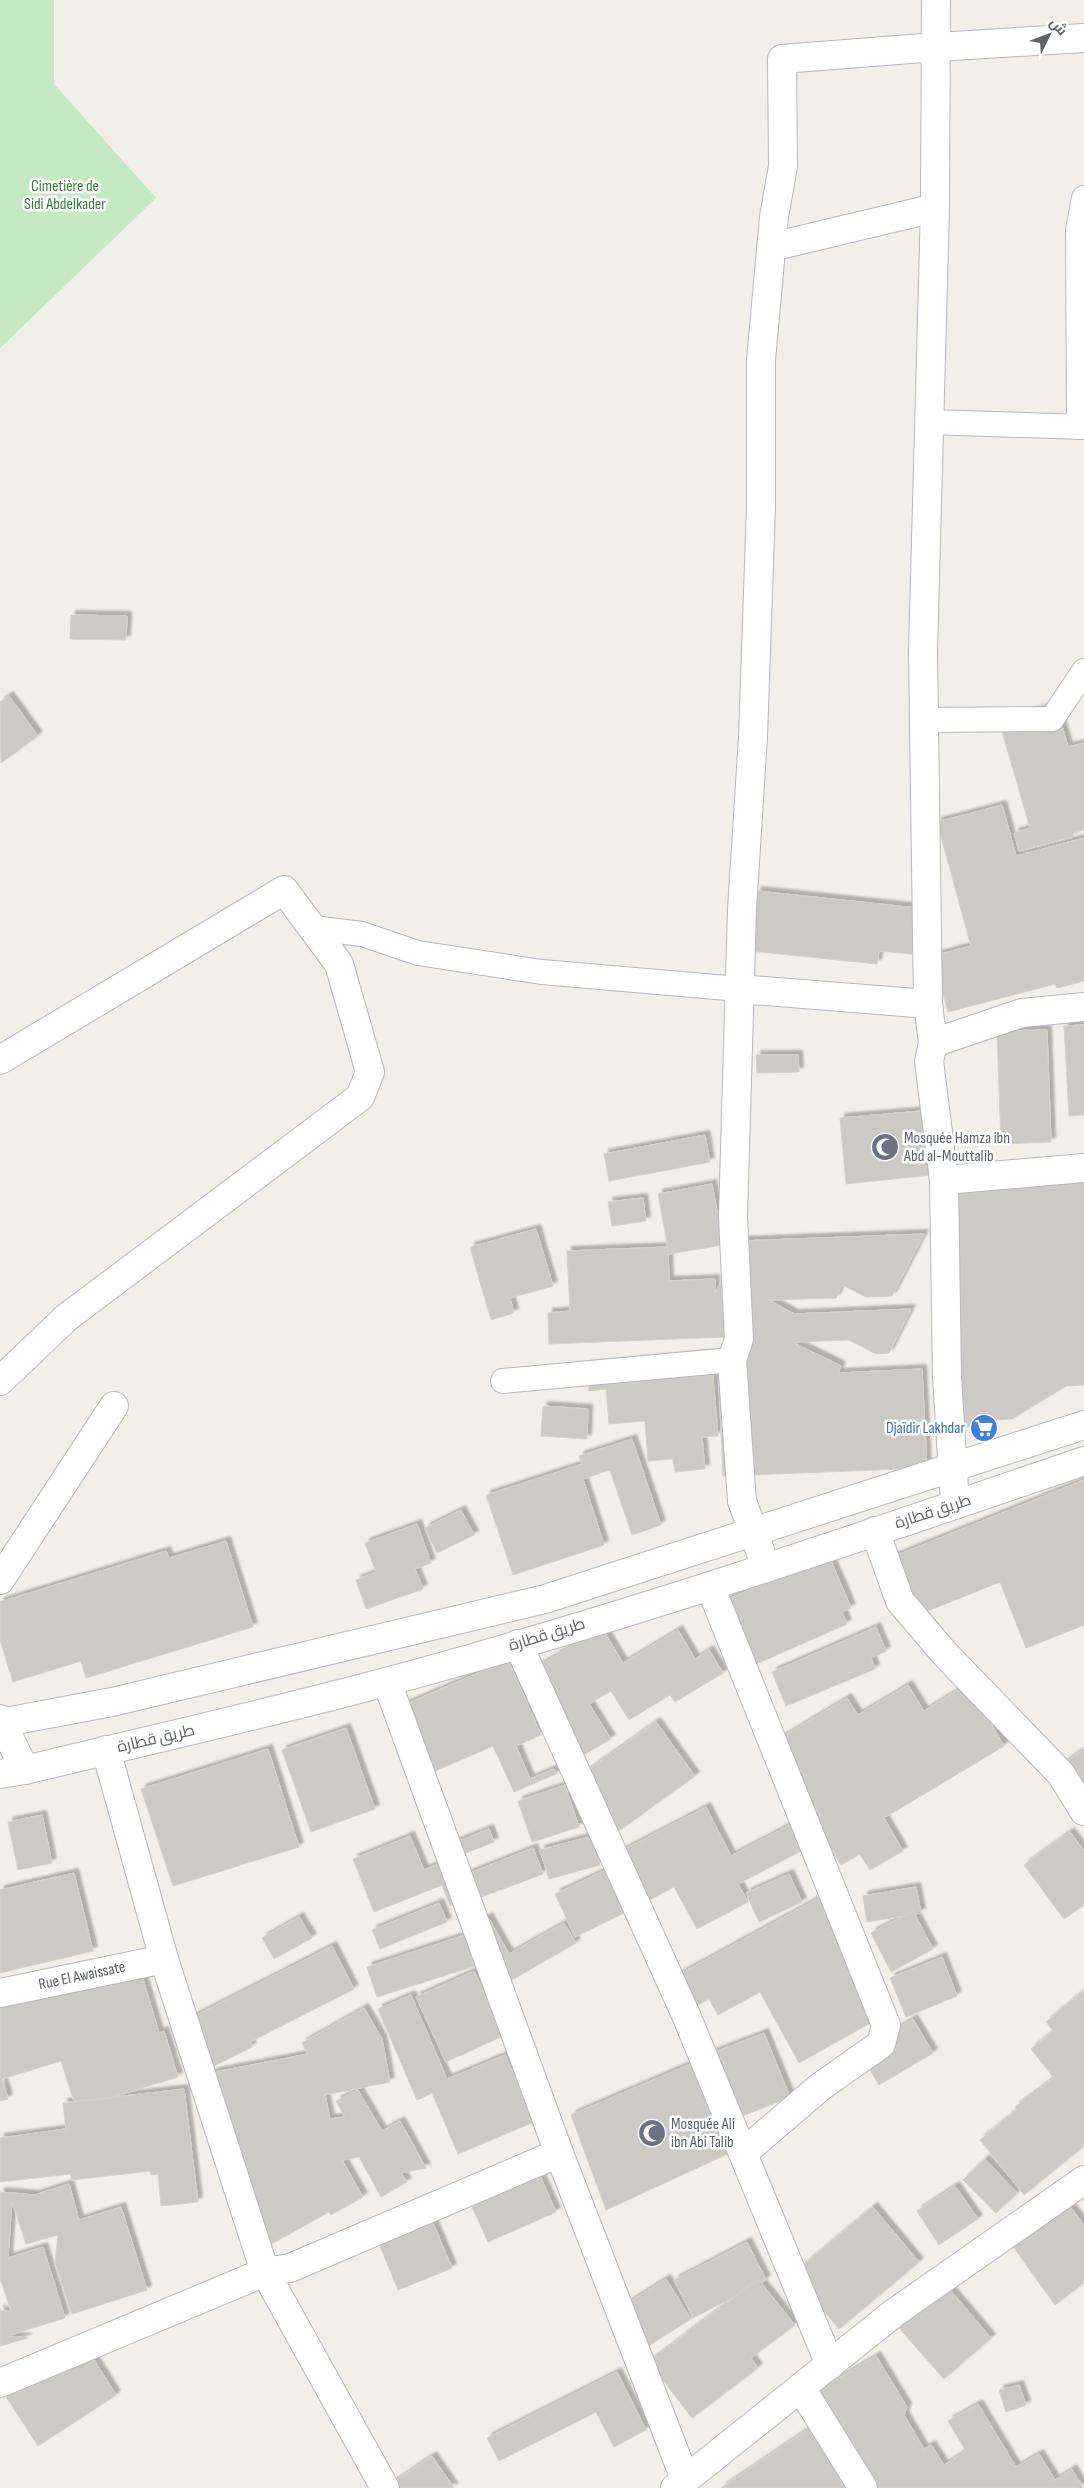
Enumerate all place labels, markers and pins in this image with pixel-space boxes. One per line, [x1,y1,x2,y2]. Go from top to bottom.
place label: Mosquée Hamza ibn Abd al-Mouttalib [903,1129,1010,1166]
mosque icon: Mosquée Hamza ibn Abd al-Mouttalib [870,1132,900,1162]
supermarket icon: Djaïdir Lakhdar [969,1413,999,1443]
place label: Djaïdir Lakhdar [886,1419,965,1438]
place label: Mosquée Ali ibn Abi Talib [671,2115,735,2152]
mosque icon: Mosquée Ali ibn Abi Talib [637,2118,667,2148]

